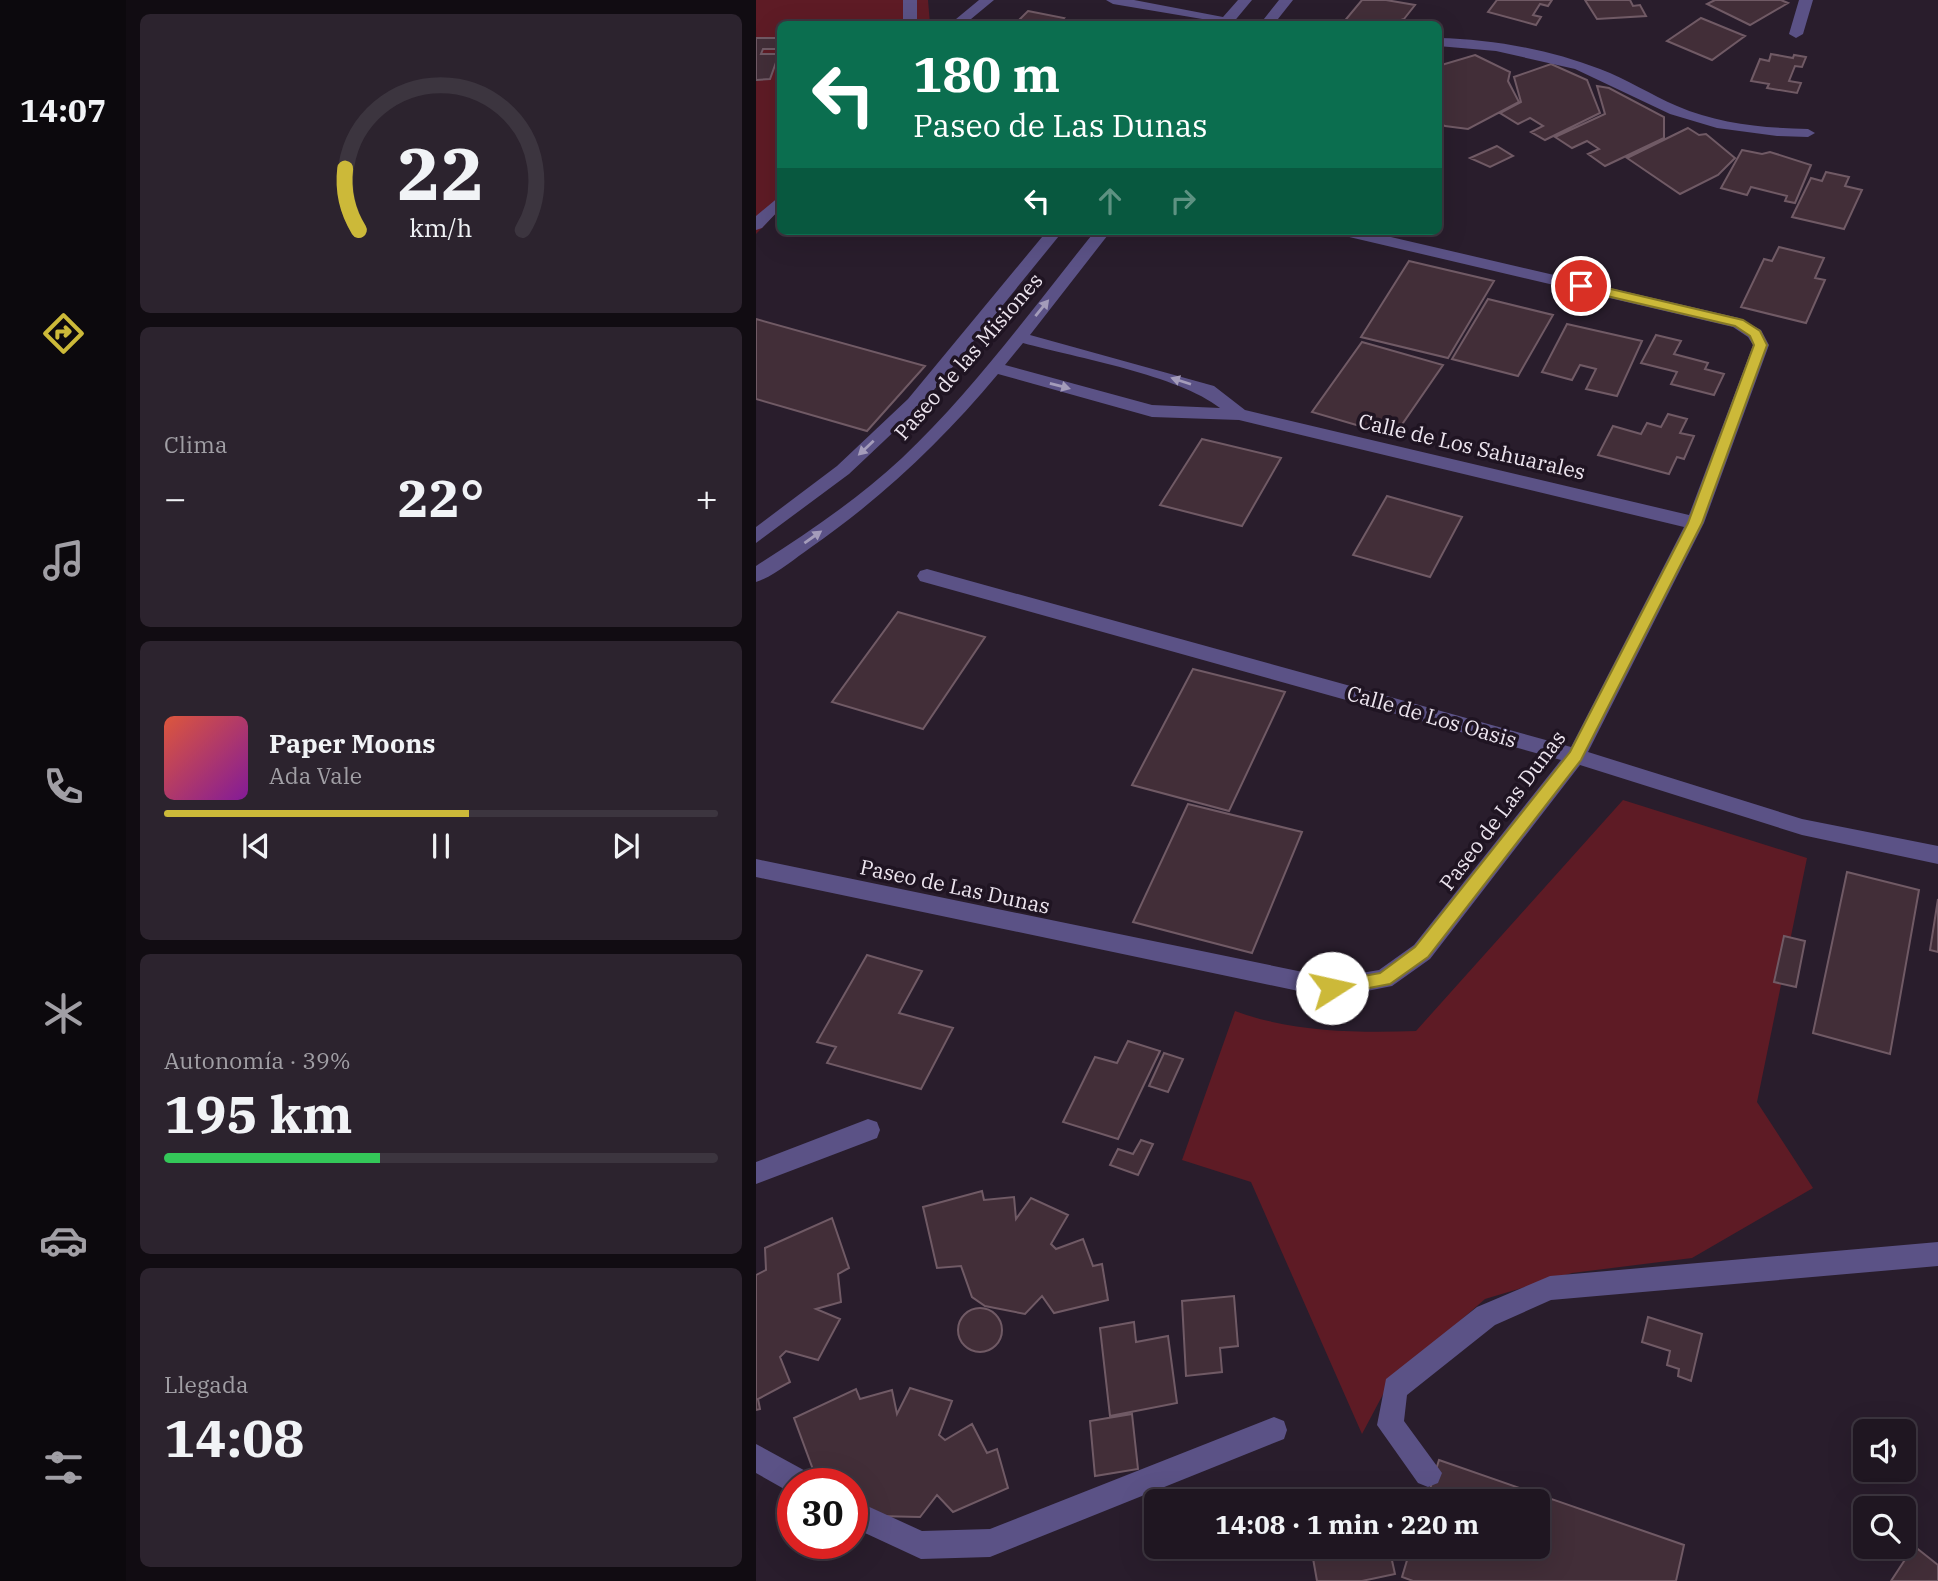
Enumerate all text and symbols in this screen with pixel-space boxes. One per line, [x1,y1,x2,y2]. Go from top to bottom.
text: 180 m [913,42,1060,105]
icon: left [798,49,889,140]
text: 14:07 [20,89,106,131]
text: Paseo de Las Dunas [913,104,1208,146]
text: 22 [397,125,485,220]
icon: left [1018,182,1056,220]
icon: ahead [1091,182,1129,220]
icon: right [1164,182,1202,220]
text: km/h [409,211,473,244]
pin [1551,256,1611,316]
street label: Paseo de las Misiones [888,266,1048,446]
icon: arrive [1562,267,1600,305]
one-way arrow [1034,300,1049,318]
icon: directions [39,309,88,358]
one-way arrow [1170,375,1191,385]
one-way arrow [1050,381,1072,392]
street label: Calle de Los Sahuarales [1356,406,1588,486]
text: Clima [164,429,228,459]
one-way arrow [858,440,875,456]
text: 22° [398,464,484,531]
text: − [164,473,187,522]
text: + [695,473,718,522]
one-way arrow [804,531,822,545]
icon: music [39,536,88,585]
street label: Calle de Los Oasis [1344,678,1520,754]
street label: Paseo de Las Dunas [1433,724,1571,896]
text: Paper Moons [269,726,436,760]
text: Ada Vale [269,760,362,790]
icon: phone [39,762,88,811]
icon: previous [237,827,275,865]
icon: pause [422,827,460,865]
icon: next [607,827,645,865]
street label: Paseo de Las Dunas [857,852,1053,920]
position arrow [1295,951,1369,1025]
icon: climate [39,989,88,1038]
text: Autonomía · 39% [164,1045,351,1075]
text: 195 km [164,1080,353,1147]
icon: car [39,1216,88,1265]
text: Llegada [164,1369,248,1399]
text: 14:08 [164,1404,305,1471]
map controls [1853,1419,1916,1559]
button: sound [1853,1419,1916,1482]
icon: filters [39,1443,88,1492]
speed limit sign: 30 [777,1468,868,1559]
button: search [1853,1496,1916,1559]
text: 14:08 · 1 min · 220 m [1215,1507,1479,1541]

